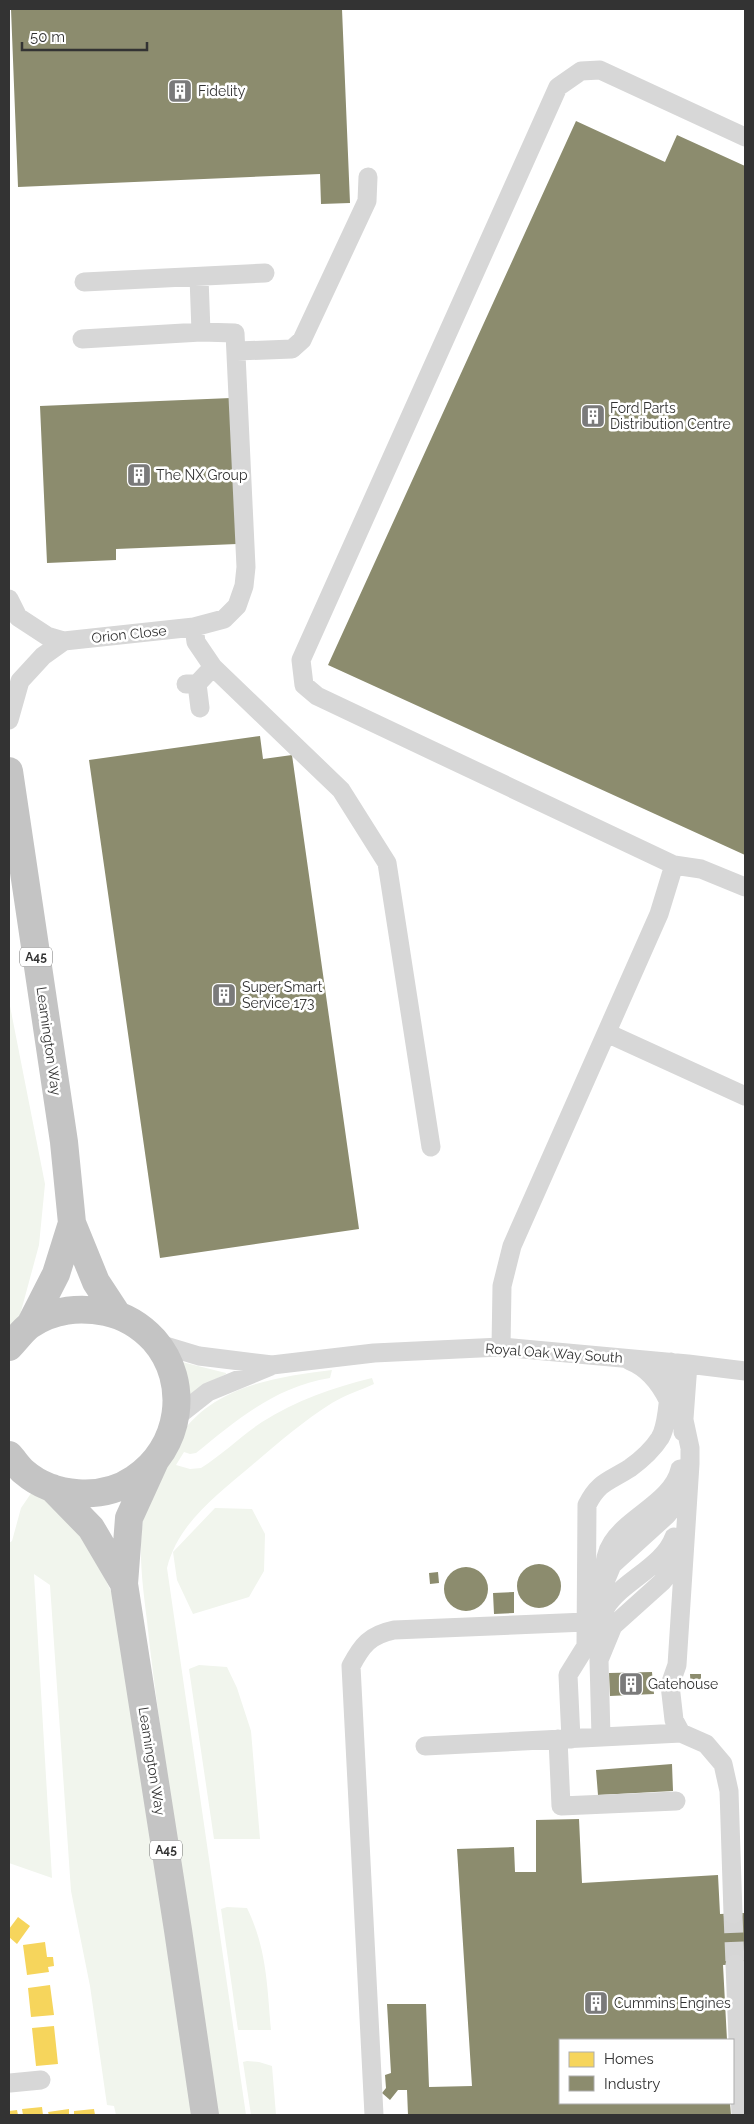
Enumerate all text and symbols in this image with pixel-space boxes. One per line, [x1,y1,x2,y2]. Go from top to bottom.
scale bar [22,20,148,52]
text: 50 m [30,28,65,46]
building icon: Fidelity [167,78,193,104]
place label: Fidelity [198,83,246,99]
place label: Ford Parts Distribution Centre [610,400,731,432]
building icon: Ford Parts Distribution Centre [580,403,606,429]
building icon: The NX Group [126,462,152,488]
place label: The NX Group [156,467,248,483]
street label: Orion Close [91,622,167,646]
road number: A45 [20,948,52,966]
place label: Super Smart Service 173 [242,979,323,1011]
building icon: Super Smart Service 173 [211,982,237,1008]
street label: Leamington Way [33,986,65,1097]
street label: Royal Oak Way South [485,1340,623,1366]
building icon: Gatehouse [618,1671,644,1697]
place label: Gatehouse [648,1676,718,1692]
street label: Leamington Way [136,1706,169,1817]
road number: A45 [150,1840,182,1860]
building icon: Cummins Engines [583,1990,609,2016]
place label: Cummins Engines [614,1995,731,2011]
legend [559,2039,734,2104]
text: Homes [604,2050,654,2068]
text: Industry [604,2075,660,2093]

